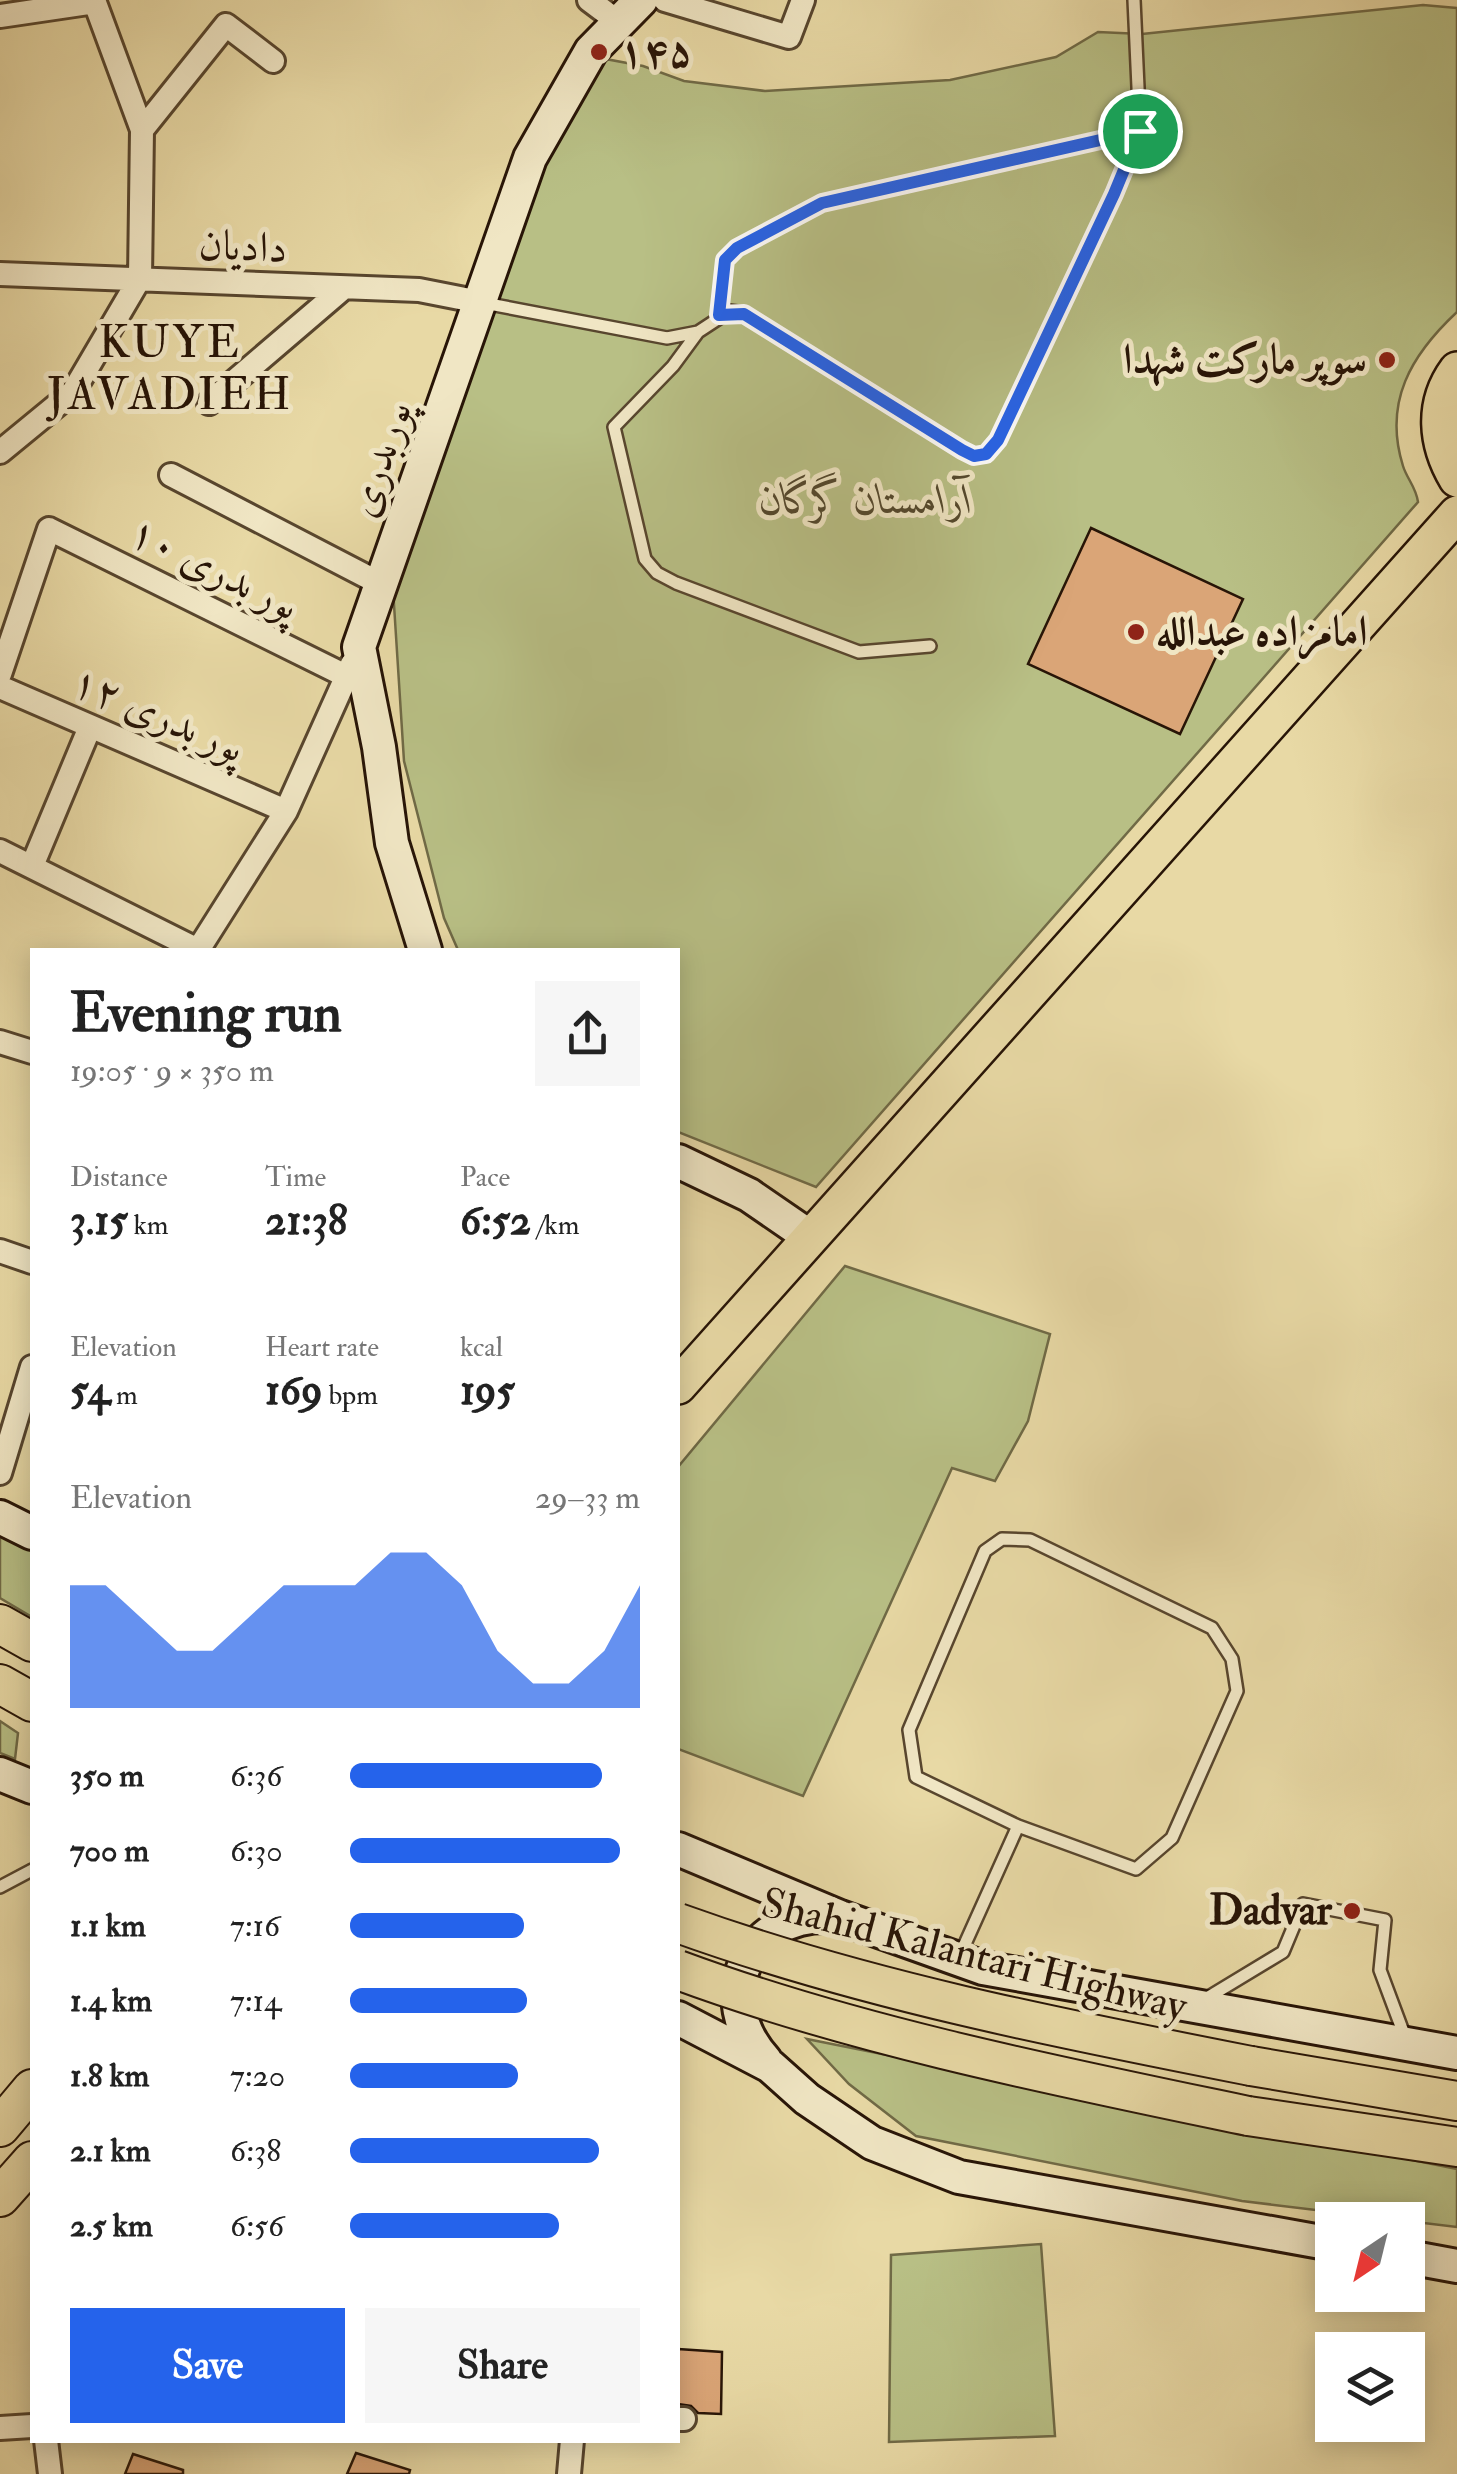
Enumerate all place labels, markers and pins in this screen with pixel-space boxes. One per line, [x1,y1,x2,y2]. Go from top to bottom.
place label: ۱۴۵ [619,26,693,78]
marker: ۱۴۵ [588,41,610,63]
pin [1098,89,1183,174]
place label: سوپر مارکت شهدا [1123,334,1367,387]
marker: سوپر مارکت شهدا [1376,349,1398,371]
place label: امامزاده عبدالله [1156,606,1368,660]
marker: امامزاده عبدالله [1125,621,1147,643]
place label: Dadvar [1209,1885,1333,1937]
marker: Dadvar [1341,1900,1363,1922]

